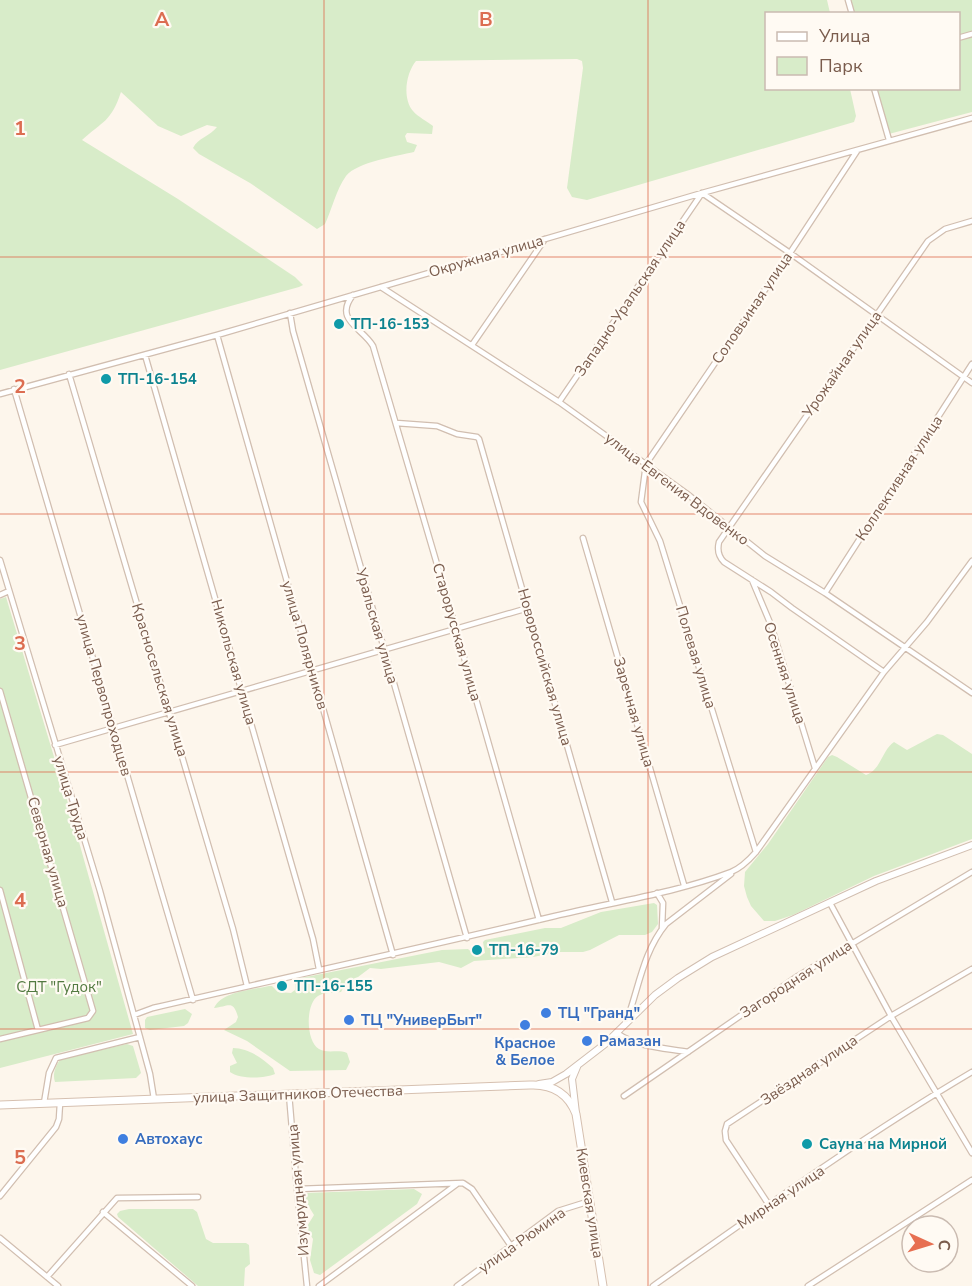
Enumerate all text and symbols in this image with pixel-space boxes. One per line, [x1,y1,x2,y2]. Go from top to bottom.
text: A [155,6,170,33]
text: B [479,6,493,33]
legend [765,12,960,90]
text: Улица [818,24,870,48]
text: Парк [819,54,863,78]
text: 1 [14,115,26,142]
street label: Западно-Уральская улица [570,216,690,380]
street label: Окружная улица [426,230,546,282]
street label: Соловьиная улица [707,248,797,368]
street label: Урожайная улица [797,307,886,422]
place label: ТП-16-153 [351,314,430,334]
marker: ТП-16-153 [332,317,346,331]
place label: ТП-16-154 [118,369,197,389]
marker: ТП-16-154 [99,372,113,386]
text: 2 [14,373,26,400]
street label: Коллективная улица [851,412,947,544]
street label: улица Евгения Вдовенко [601,428,753,550]
street label: Старорусская улица [428,561,486,703]
street label: Уральская улица [351,565,403,686]
street label: улица Полярников [277,578,333,712]
street label: Новороссийская улица [513,586,577,748]
street label: Никольская улица [206,597,262,727]
street label: Красносельская улица [127,601,193,759]
street label: Полевая улица [671,603,721,711]
street label: улица Первопроходцев [71,612,137,778]
street label: Осенняя улица [759,619,811,727]
text: 3 [14,630,26,657]
street label: Заречная улица [609,655,659,769]
street label: улица Труда [49,753,93,843]
street label: Северная улица [23,794,73,910]
text: 4 [14,887,26,914]
street label: Загородная улица [736,935,856,1023]
place label: ТП-16-79 [489,940,559,960]
marker: ТП-16-79 [470,943,484,957]
place label: ТП-16-155 [294,976,373,996]
park label: СДТ "Гудок" [16,977,102,997]
marker: ТП-16-155 [275,979,289,993]
place label: ТЦ "Гранд" [558,1003,640,1023]
marker: ТЦ "Гранд" [539,1006,553,1020]
place label: ТЦ "УниверБыт" [361,1010,482,1030]
marker: ТЦ "УниверБыт" [342,1013,356,1027]
marker: Красное & Белое [518,1018,532,1032]
street label: Звёздная улица [757,1030,861,1110]
place label: Рамазан [599,1031,661,1051]
place label: Красное & Белое [494,1033,556,1070]
marker: Рамазан [580,1034,594,1048]
street label: улица Защитников Отечества [193,1080,403,1108]
street label: Изумрудная улица [282,1123,314,1257]
place label: Автохаус [135,1129,203,1149]
marker: Автохаус [116,1132,130,1146]
place label: Сауна на Мирной [819,1134,947,1154]
marker: Сауна на Мирной [800,1137,814,1151]
text: 5 [14,1144,26,1171]
street label: Киевская улица [571,1146,609,1260]
street label: Мирная улица [733,1160,829,1234]
street label: улица Рюмина [474,1203,570,1277]
north arrow [900,1214,960,1274]
text: С [933,1239,955,1251]

